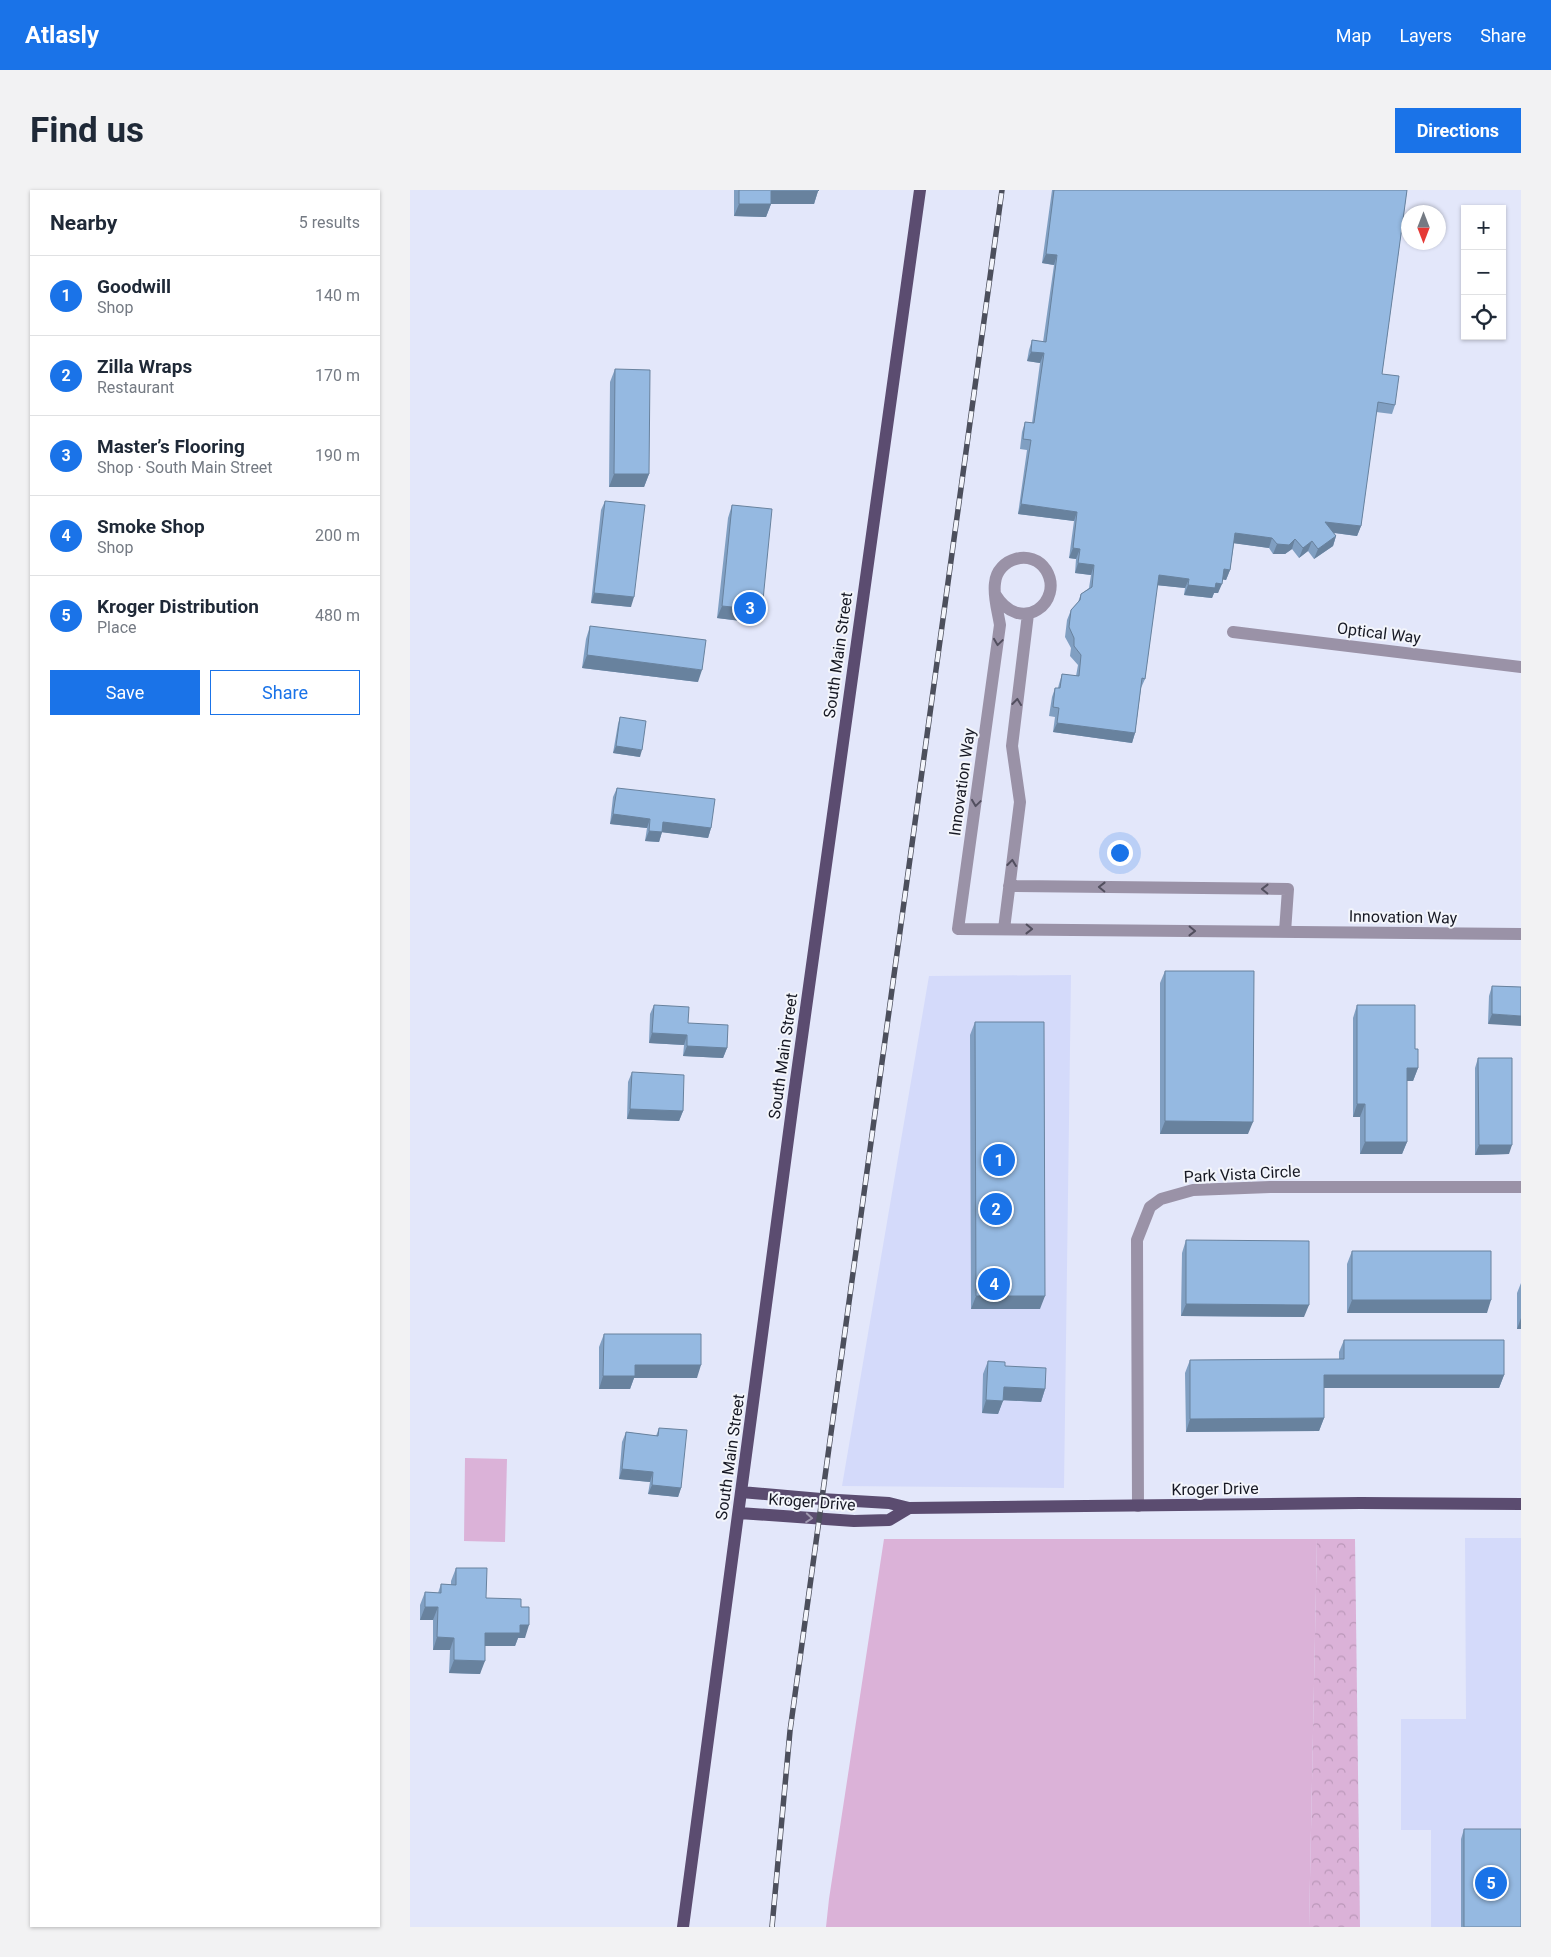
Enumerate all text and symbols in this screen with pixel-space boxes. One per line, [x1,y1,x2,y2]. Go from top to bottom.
text: Atlasly [25,21,99,49]
text: Map [1336,25,1371,46]
text: Layers [1399,25,1452,46]
text: Share [1480,25,1526,46]
button: Directions [1395,108,1521,153]
text: Find us [30,110,144,151]
north arrow [1401,205,1446,250]
map controls [1461,205,1506,340]
button: + [1461,205,1506,250]
text: Nearby [50,211,117,235]
text: 5 results [299,213,360,232]
button: − [1461,250,1506,295]
text: Goodwill [97,275,171,298]
text: 1 [61,286,71,305]
text: 140 m [315,286,360,305]
button: locate [1461,295,1506,340]
text: Shop [97,298,133,317]
text: Zilla Wraps [97,355,192,378]
text: 2 [61,366,71,385]
text: 170 m [315,366,360,385]
text: Restaurant [97,378,174,397]
text: Master’s Flooring [97,435,245,458]
text: 3 [61,446,71,465]
text: 190 m [315,446,360,465]
text: Shop · South Main Street [97,458,273,477]
text: Smoke Shop [97,515,205,538]
text: 4 [61,526,71,545]
text: 200 m [315,526,360,545]
text: Shop [97,538,133,557]
pin: 3 [734,589,766,627]
street label: South Main Street [820,591,856,719]
text: Kroger Distribution [97,595,259,618]
text: 5 [61,606,71,625]
text: 480 m [315,606,360,625]
text: Place [97,618,137,637]
street label: Optical Way [1336,618,1422,648]
one-way arrow [993,639,1004,647]
button: Save [50,670,200,715]
button: Share [210,670,360,715]
one-way arrow [1011,698,1022,706]
street label: Innovation Way [945,727,979,837]
one-way arrow [971,800,982,808]
your location [1107,840,1133,866]
one-way arrow [1006,859,1017,867]
one-way arrow [1098,882,1106,892]
one-way arrow [1260,884,1268,894]
street label: Innovation Way [1349,907,1458,927]
one-way arrow [1026,924,1034,935]
one-way arrow [1188,926,1196,936]
street label: South Main Street [765,992,801,1120]
pin: 1 [983,1141,1015,1179]
street label: Park Vista Circle [1183,1161,1301,1187]
pin: 2 [980,1190,1012,1228]
pin: 4 [978,1265,1010,1303]
street label: South Main Street [712,1393,748,1521]
street label: Kroger Drive [1171,1479,1259,1499]
street label: Kroger Drive [768,1489,856,1515]
one-way arrow [805,1512,813,1523]
pin: 5 [1475,1864,1507,1902]

